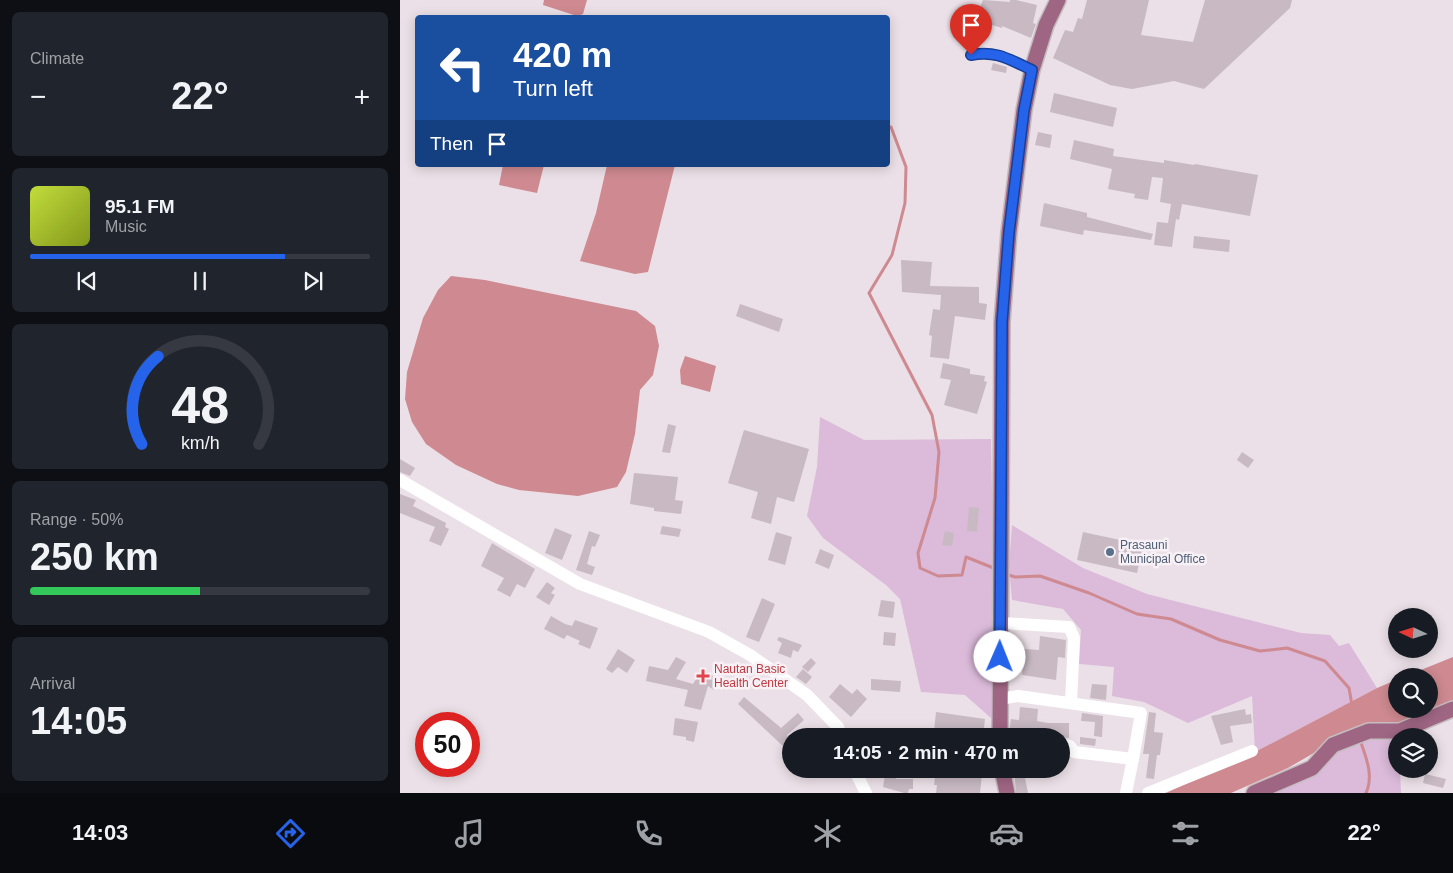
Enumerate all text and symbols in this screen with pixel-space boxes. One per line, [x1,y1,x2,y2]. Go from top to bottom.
pin [950,4,992,55]
icon: arrive [957,11,985,39]
icon: left [430,35,495,100]
text: 420 m [513,35,612,74]
text: Climate [30,50,84,67]
text: 22° [171,75,229,117]
text: Turn left [513,76,593,101]
text: − [30,81,46,112]
text: + [354,81,370,112]
icon: arrive [483,130,511,158]
text: Then [430,133,473,154]
text: 95.1 FM [105,196,175,217]
text: Music [105,218,147,235]
icon: previous [73,267,101,295]
icon: pause [186,267,214,295]
icon: next [299,267,327,295]
text: 48 [171,376,229,434]
text: km/h [181,433,219,453]
text: Range · 50% [30,511,123,528]
text: 250 km [30,536,159,578]
place label: Prasauni Municipal Office [1120,538,1205,566]
marker: Prasauni Municipal Office [1104,546,1116,558]
north arrow [1388,608,1438,658]
map controls [1388,608,1438,778]
position arrow [973,630,1025,682]
place label: Nautan Basic Health Center [714,662,788,690]
button: search [1388,668,1438,718]
marker: Nautan Basic Health Center [696,669,710,683]
text: Arrival [30,675,75,692]
text: 14:05 [30,700,127,742]
speed limit sign: 50 [415,712,480,777]
button: layers [1388,728,1438,778]
text: 14:05 · 2 min · 470 m [833,742,1019,763]
icon: directions [273,816,308,851]
icon: music [452,816,487,851]
icon: phone [631,816,666,851]
icon: climate [810,816,845,851]
icon: car [989,816,1024,851]
icon: filters [1168,816,1203,851]
text: 14:03 [72,820,128,845]
text: 22° [1348,820,1381,845]

